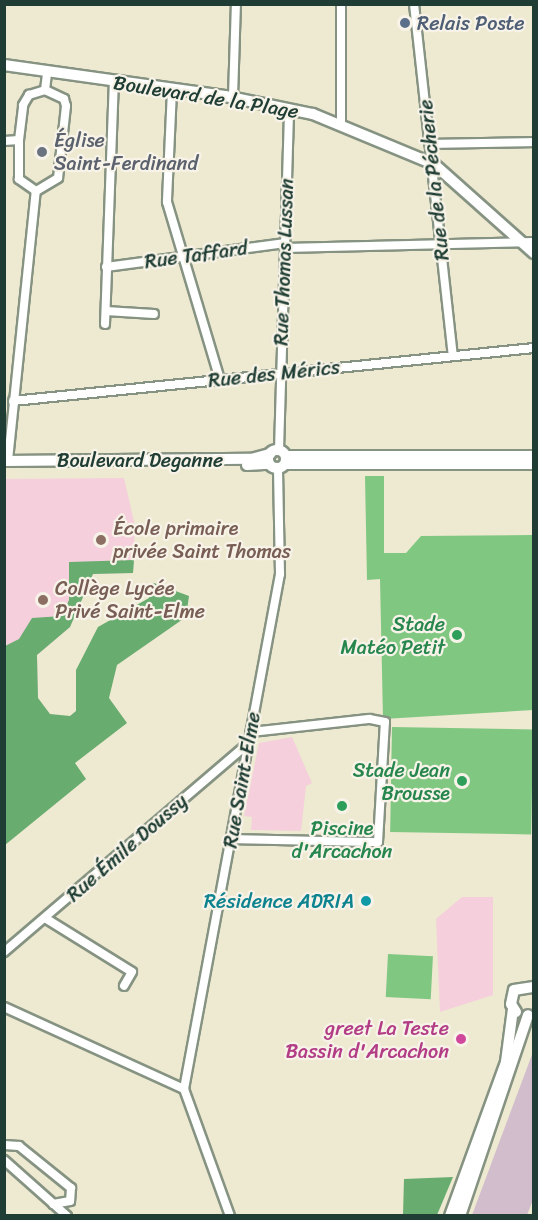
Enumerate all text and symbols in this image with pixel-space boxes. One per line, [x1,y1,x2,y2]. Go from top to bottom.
place label: Relais Poste [417,11,526,35]
marker: Relais Poste [398,16,412,30]
street label: Boulevard de la Plage [112,70,300,124]
street label: Rue de la Pécherie [414,98,454,262]
place label: Église Saint-Ferdinand [54,128,198,175]
marker: Église Saint-Ferdinand [35,145,49,159]
street label: Rue Thomas Lussan [269,178,299,346]
street label: Rue Taffard [143,236,249,274]
street label: Rue des Mérics [207,355,341,393]
street label: Boulevard Deganne [57,448,223,472]
place label: École primaire privée Saint Thomas [113,516,291,563]
marker: École primaire privée Saint Thomas [94,533,108,547]
place label: Collège Lycée Privé Saint-Elme [55,576,205,623]
marker: Collège Lycée Privé Saint-Elme [36,593,50,607]
place label: Stade Matéo Petit [339,612,445,659]
marker: Stade Matéo Petit [450,628,464,642]
street label: Rue Saint-Elme [218,710,266,850]
place label: Stade Jean Brousse [352,758,450,805]
marker: Stade Jean Brousse [455,774,469,788]
street label: Rue Émile Doussy [61,789,193,907]
marker: Piscine d'Arcachon [335,799,349,813]
place label: Piscine d'Arcachon [292,816,392,863]
place label: Résidence ADRIA [204,889,354,913]
marker: Résidence ADRIA [359,894,373,908]
place label: greet La Teste Bassin d'Arcachon [286,1016,449,1063]
marker: greet La Teste Bassin d'Arcachon [454,1032,468,1046]

